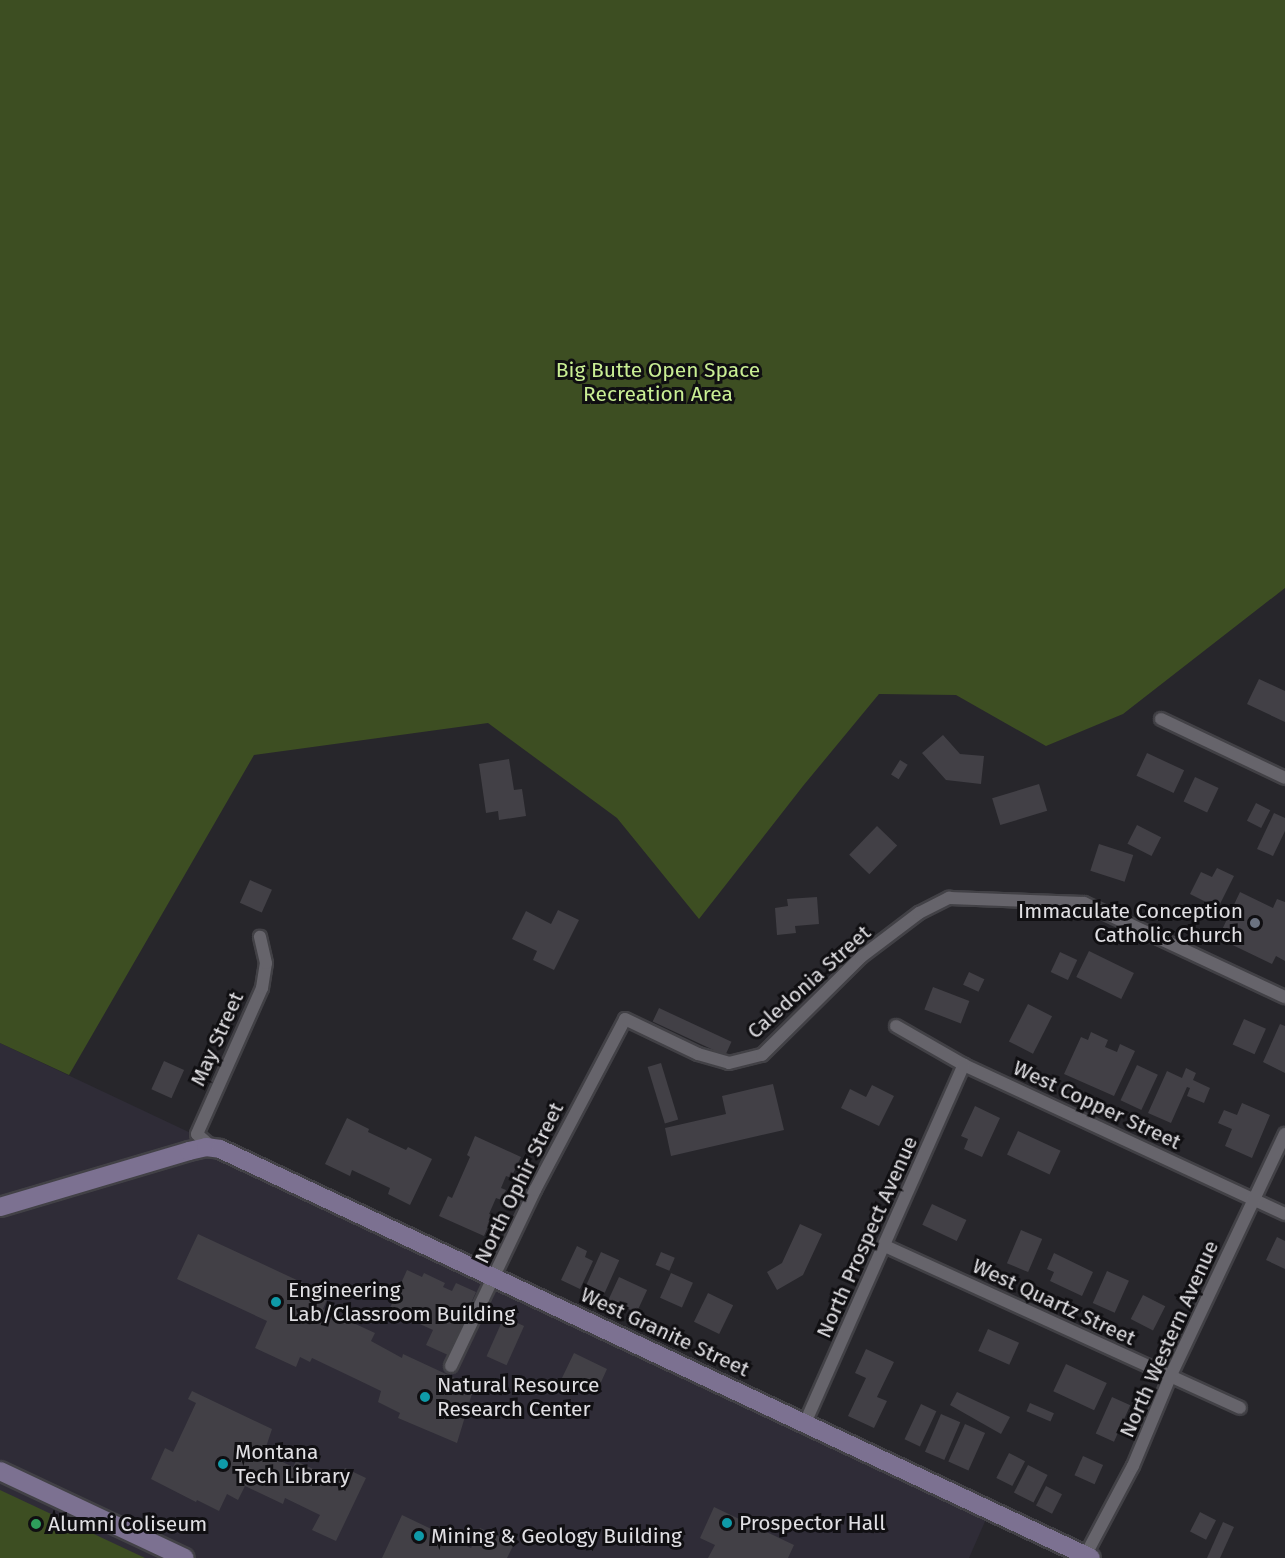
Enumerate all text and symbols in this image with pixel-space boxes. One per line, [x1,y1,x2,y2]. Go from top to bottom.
park label: Big Butte Open Space Recreation Area [556,357,760,407]
place label: Immaculate Conception Catholic Church [1018,898,1243,948]
marker: Immaculate Conception Catholic Church [1248,916,1262,930]
street label: Caledonia Street [742,920,876,1044]
street label: May Street [185,988,249,1090]
street label: West Copper Street [1009,1055,1185,1155]
street label: North Ophir Street [469,1098,569,1268]
street label: North Prospect Avenue [811,1132,923,1342]
street label: North Western Avenue [1114,1237,1224,1441]
street label: West Quartz Street [968,1253,1140,1351]
place label: Engineering Lab/Classroom Building [288,1277,515,1327]
street label: West Granite Street [577,1282,753,1382]
marker: Engineering Lab/Classroom Building [269,1295,283,1309]
place label: Natural Resource Research Center [437,1372,600,1422]
marker: Natural Resource Research Center [418,1390,432,1404]
place label: Montana Tech Library [235,1439,350,1489]
marker: Montana Tech Library [216,1457,230,1471]
place label: Prospector Hall [739,1510,885,1536]
place label: Alumni Coliseum [48,1511,207,1537]
marker: Prospector Hall [720,1516,734,1530]
marker: Alumni Coliseum [29,1517,43,1531]
place label: Mining & Geology Building [431,1523,682,1549]
marker: Mining & Geology Building [412,1529,426,1543]

